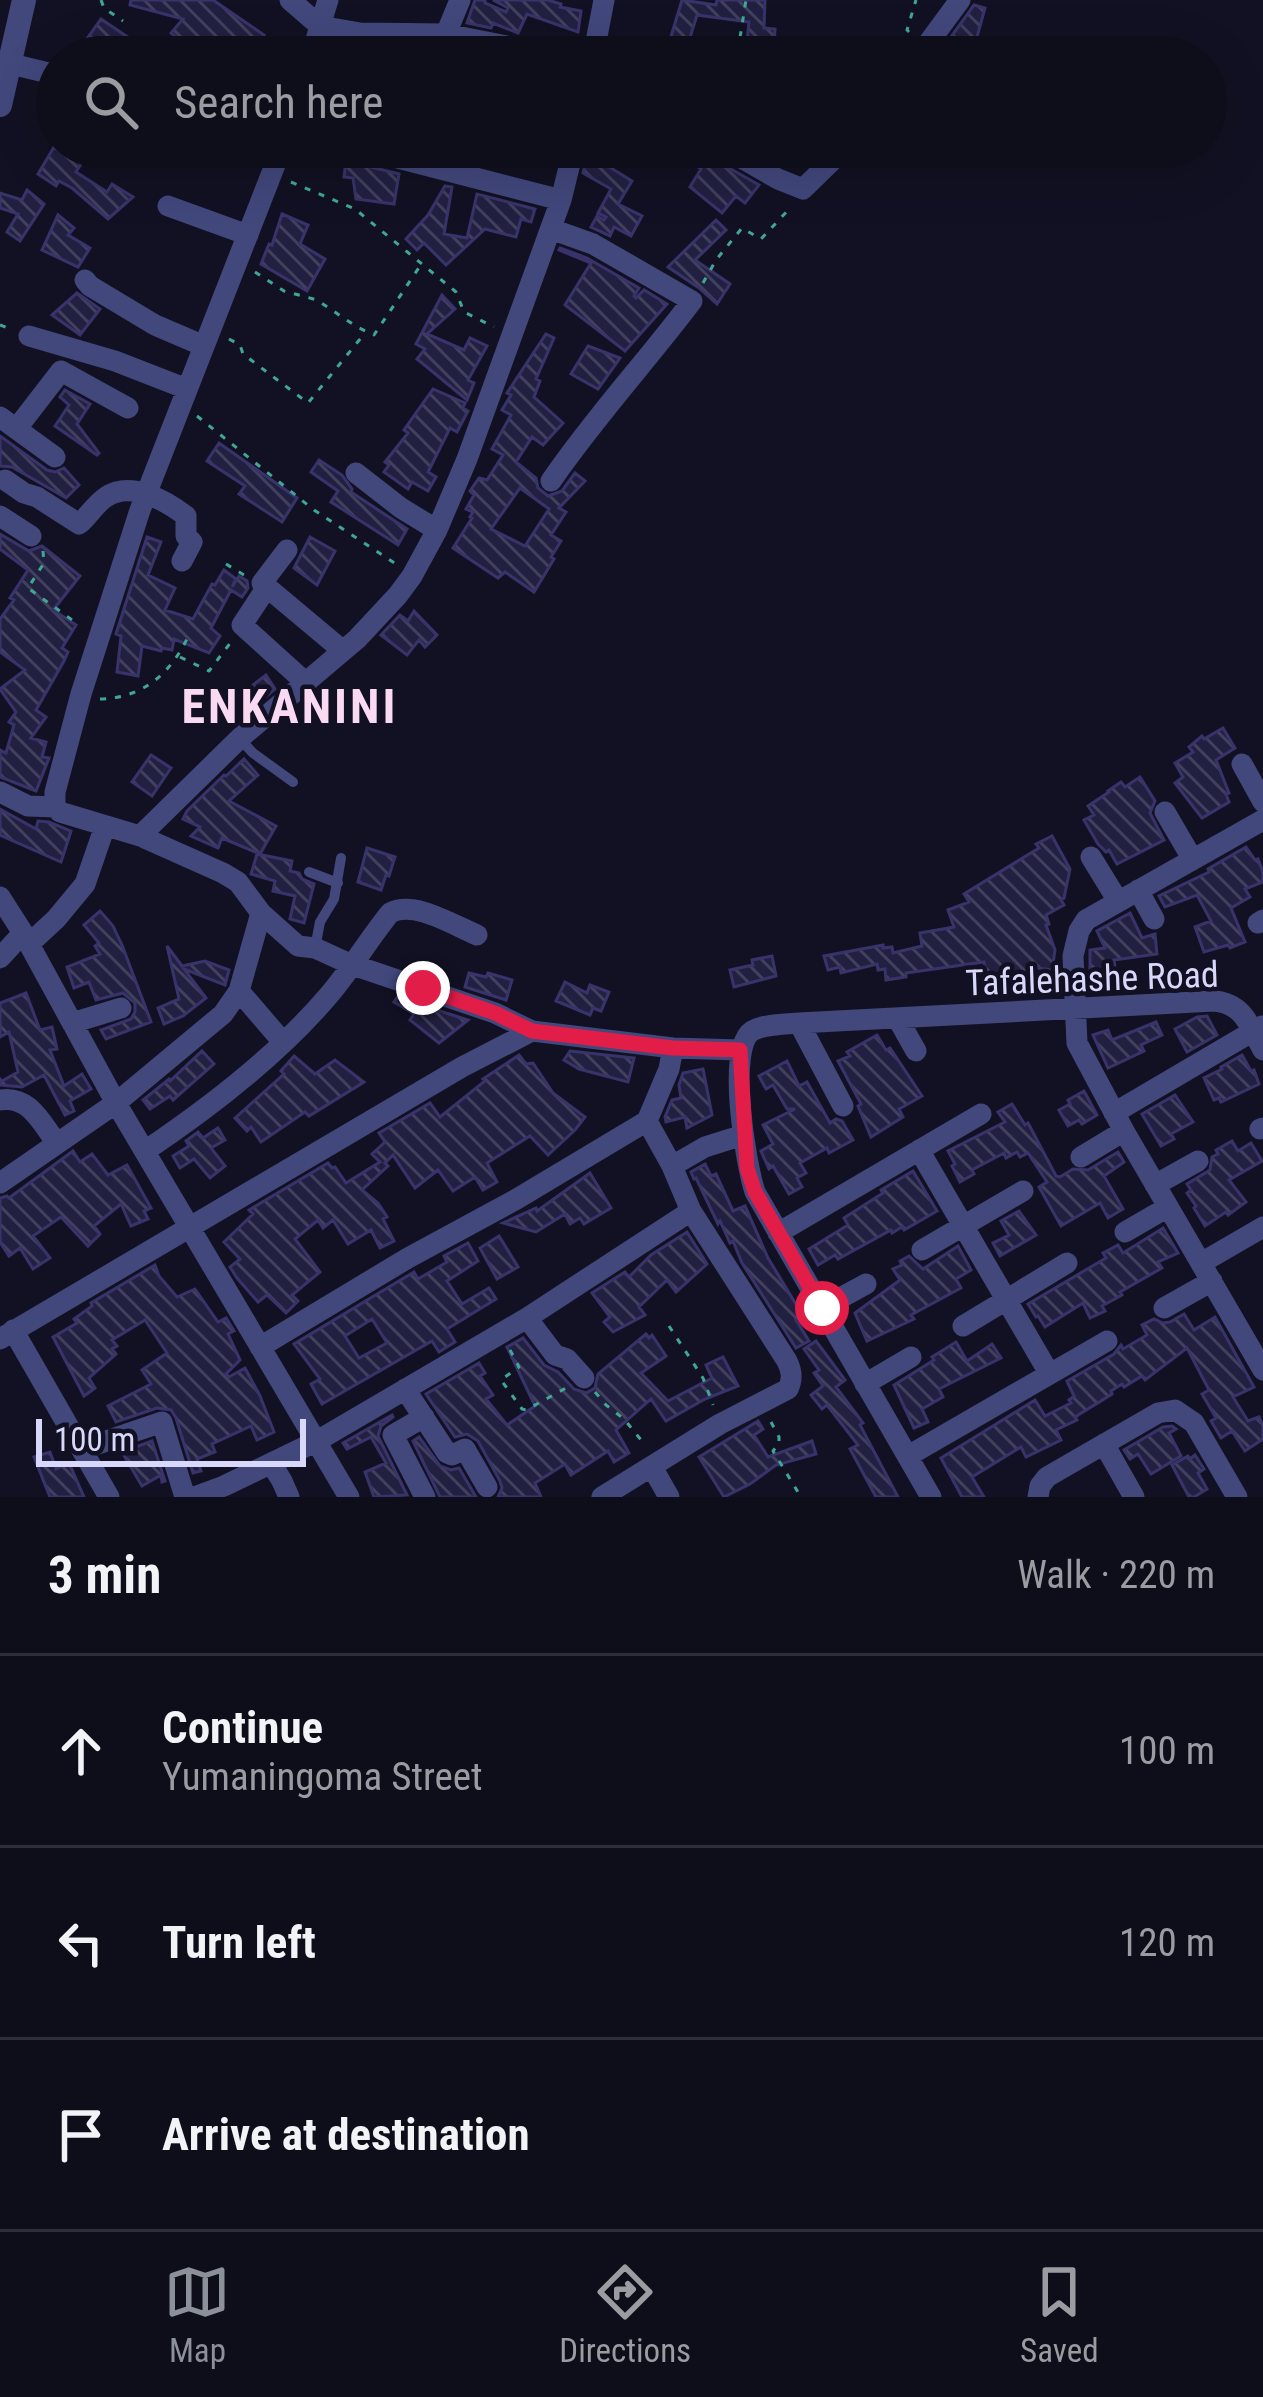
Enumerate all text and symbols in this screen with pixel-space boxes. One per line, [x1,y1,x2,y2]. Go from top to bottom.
search box [36,36,1227,168]
icon: search [78,69,144,135]
text: Search here [174,76,383,129]
district label: ENKANINI [182,678,398,735]
street label: Tafalehashe Road [965,954,1220,1004]
route end [396,961,450,1015]
route start [795,1281,849,1335]
scale bar [36,1413,306,1466]
text: 100 m [54,1420,135,1459]
text: 3 min [48,1546,161,1605]
text: Walk · 220 m [1017,1552,1215,1598]
text: Continue [162,1701,323,1754]
icon: ahead [48,1718,114,1784]
text: 100 m [1119,1728,1215,1774]
text: Yumaningoma Street [162,1754,483,1800]
icon: left [48,1910,114,1976]
text: Turn left [162,1916,316,1969]
text: 120 m [1119,1920,1215,1966]
icon: arrive [48,2102,114,2168]
text: Arrive at destination [162,2108,530,2161]
tab: Map [164,2259,230,2370]
tab: Directions [559,2259,691,2370]
tab: Saved [1020,2259,1099,2370]

